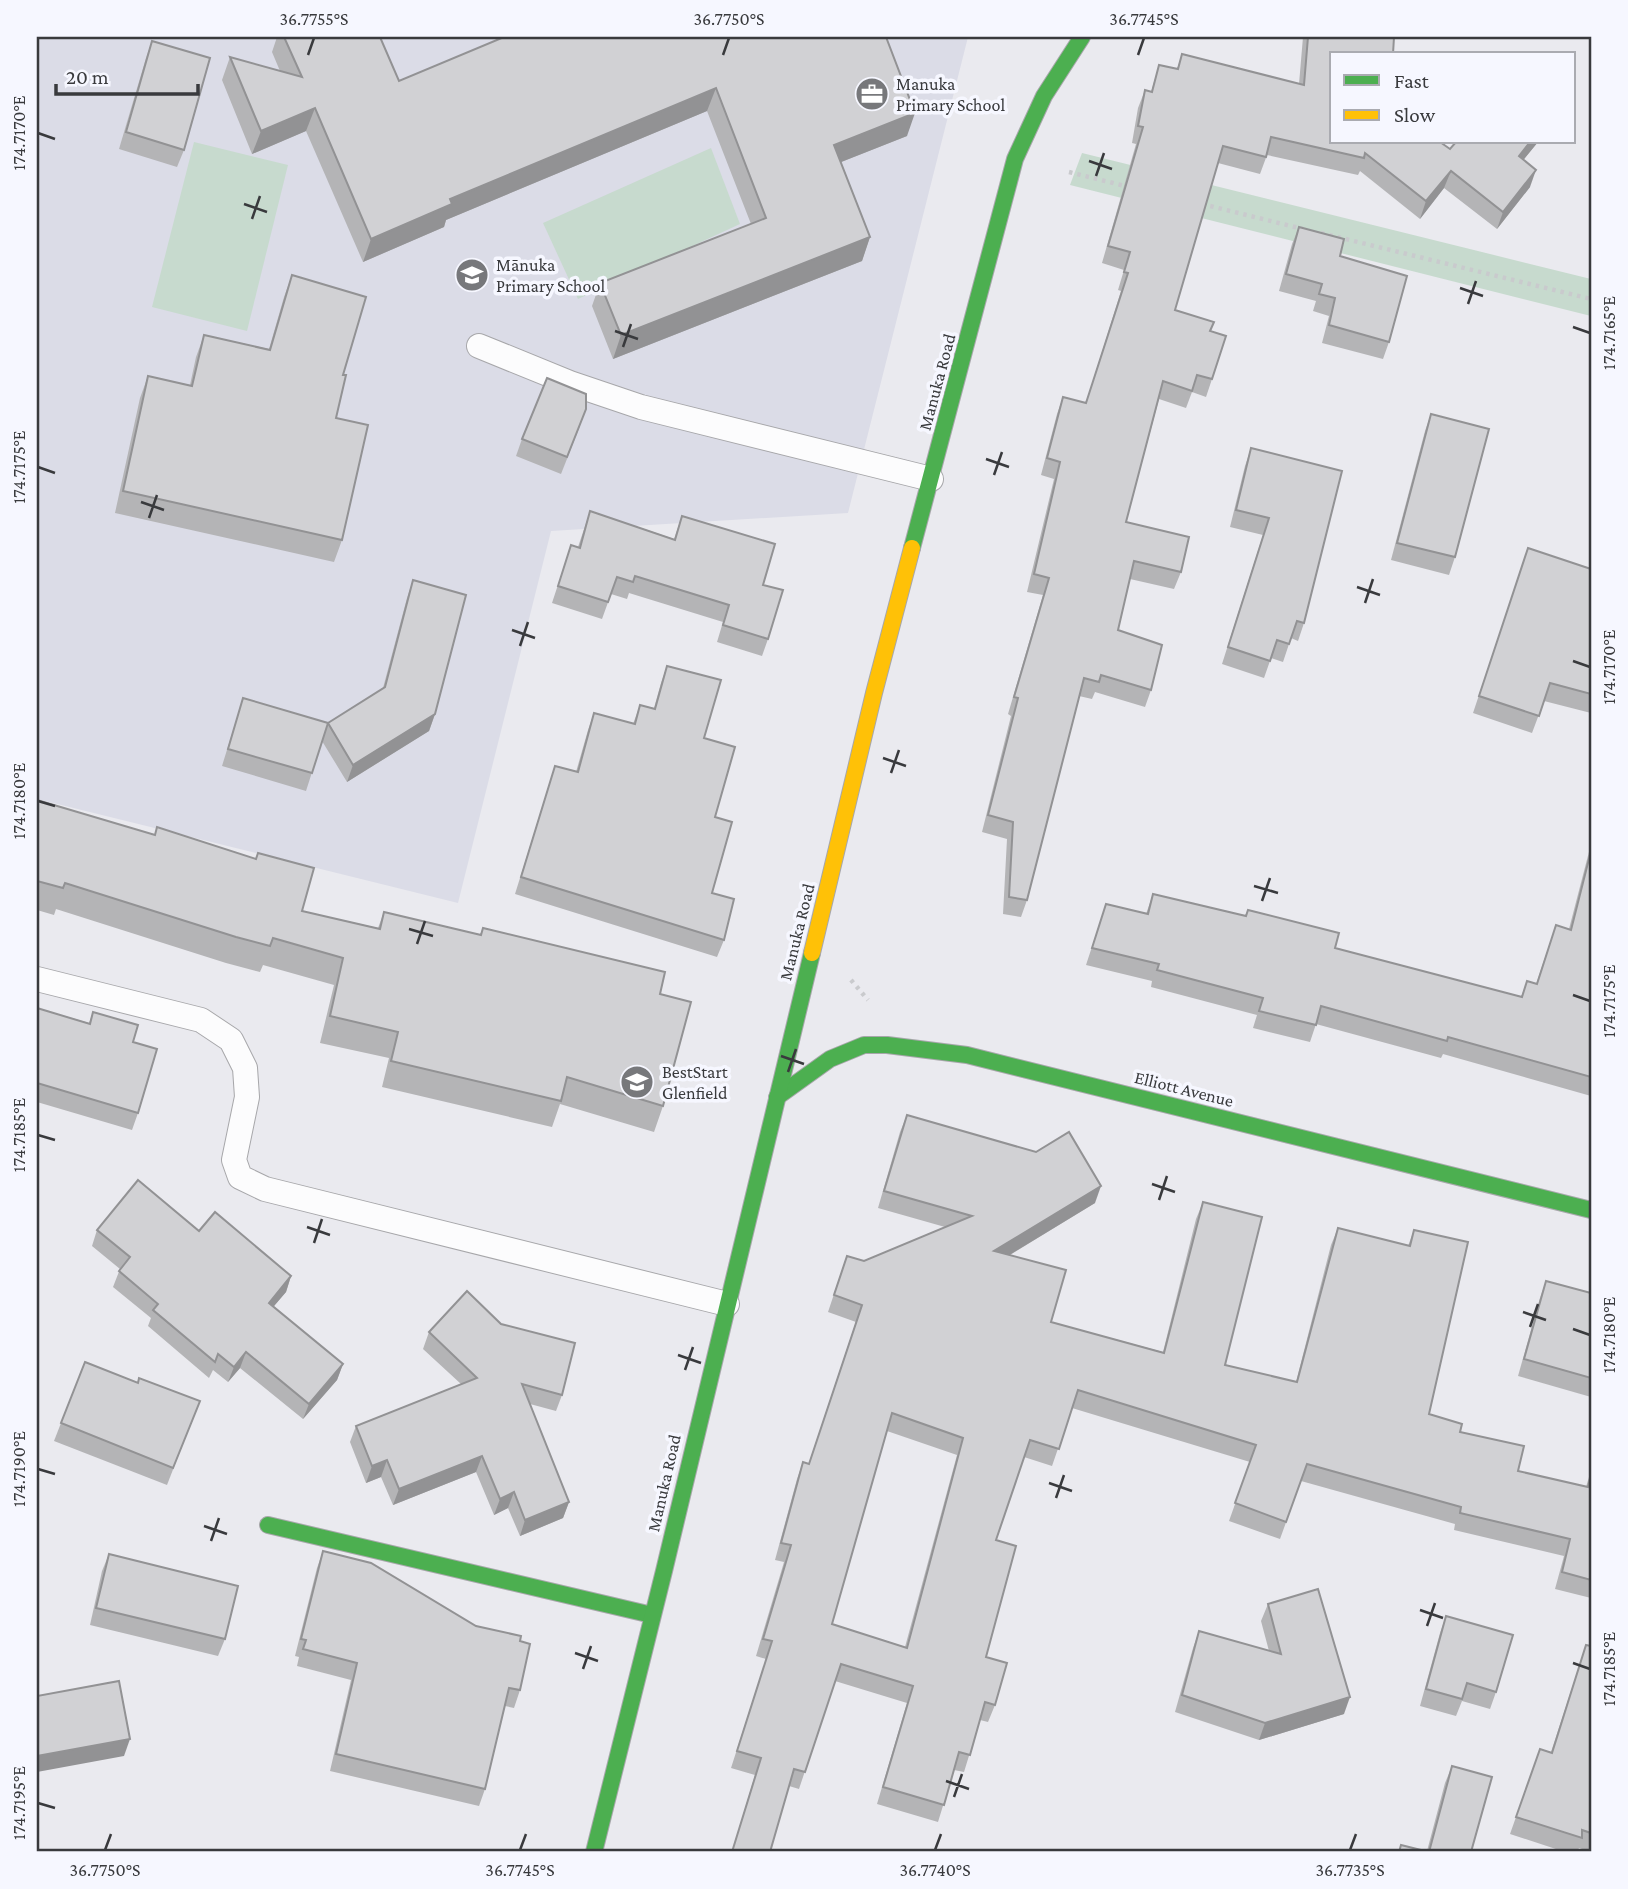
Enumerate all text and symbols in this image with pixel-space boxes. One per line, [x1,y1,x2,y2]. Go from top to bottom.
text: 36.7755°S [280,9,348,29]
text: 36.7750°S [694,9,764,29]
text: 36.7745°S [1109,9,1179,29]
scale bar [56,52,198,96]
legend [1330,52,1576,144]
text: 20 m [66,65,109,89]
text: Fast [1394,69,1430,93]
place label: Manuka Primary School [896,74,1005,115]
office icon: Manuka Primary School [853,75,891,113]
text: 174.7170°E [9,95,29,171]
text: Slow [1394,103,1436,127]
place label: Mānuka Primary School [496,255,605,296]
school or university icon: Mānuka Primary School [453,256,491,294]
text: 174.7165°E [1599,296,1619,370]
street label: Manuka Road [915,331,960,432]
text: 174.7175°E [9,430,29,504]
text: 174.7170°E [1599,629,1619,705]
text: 174.7180°E [9,762,29,839]
street label: Manuka Road [775,881,819,983]
text: 174.7175°E [1599,964,1619,1038]
place label: BestStart Glenfield [662,1062,729,1103]
school or university icon: BestStart Glenfield [618,1063,656,1101]
street label: Elliott Avenue [1132,1067,1236,1111]
text: 174.7185°E [9,1097,29,1172]
text: 174.7180°E [1599,1296,1619,1373]
text: 174.7190°E [9,1431,29,1507]
street label: Manuka Road [643,1432,685,1534]
text: 174.7185°E [1599,1631,1619,1706]
text: 174.7195°E [9,1766,29,1840]
text: 36.7750°S [70,1860,140,1880]
text: 36.7745°S [485,1860,555,1880]
text: 36.7740°S [899,1860,971,1880]
text: 36.7735°S [1315,1860,1385,1880]

